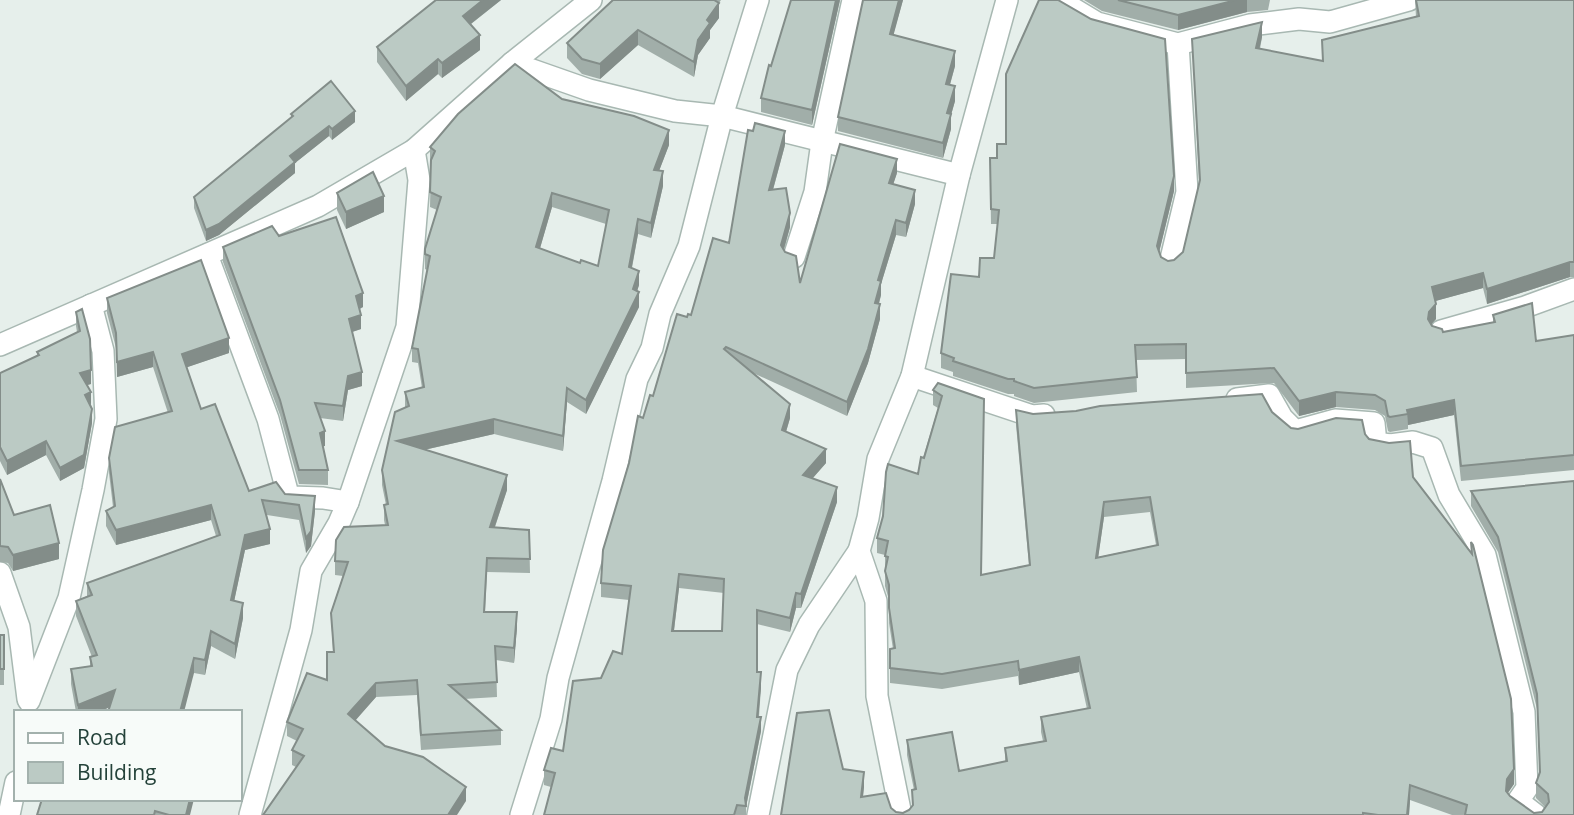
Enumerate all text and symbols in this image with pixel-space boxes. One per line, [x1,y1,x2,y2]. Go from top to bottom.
legend [14,710,242,801]
text: Road [77,723,127,751]
text: Building [77,758,156,786]

